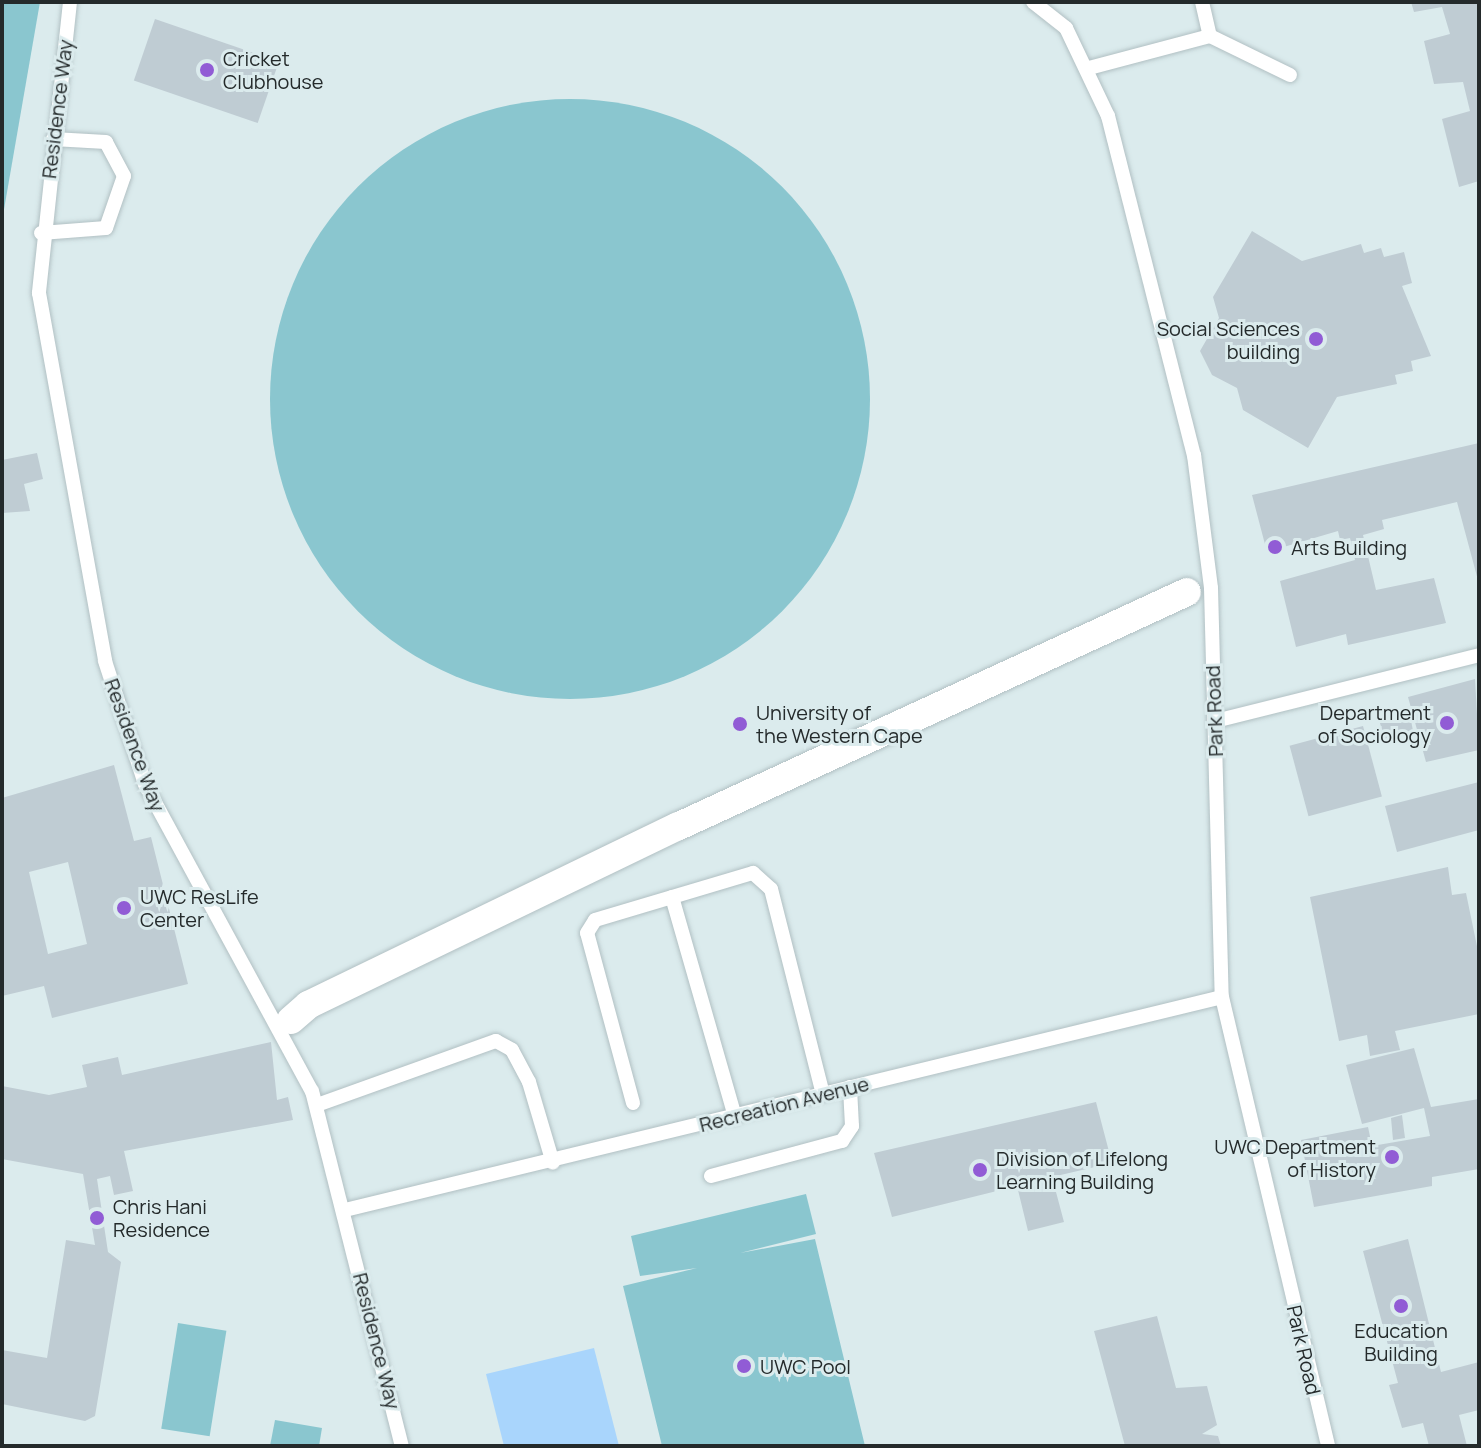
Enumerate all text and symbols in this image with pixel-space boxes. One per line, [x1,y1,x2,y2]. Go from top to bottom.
street label: Residence Way [37,38,77,180]
place label: Cricket Clubhouse [223,46,323,93]
marker: Cricket Clubhouse [198,61,216,79]
place label: Social Sciences building [1157,316,1300,363]
marker: Social Sciences building [1307,330,1325,348]
place label: Arts Building [1291,535,1407,559]
marker: Arts Building [1266,538,1284,556]
street label: Park Road [1200,665,1228,757]
street label: Residence Way [100,675,170,815]
place label: University of the Western Cape [756,700,923,747]
place label: Department of Sociology [1318,700,1431,747]
marker: Department of Sociology [1438,714,1456,732]
marker: University of the Western Cape [731,715,749,733]
place label: UWC ResLife Center [140,884,259,931]
marker: UWC ResLife Center [115,899,133,917]
street label: Recreation Avenue [697,1071,871,1137]
place label: UWC Department of History [1214,1134,1376,1181]
place label: Division of Lifelong Learning Building [996,1146,1168,1193]
marker: UWC Department of History [1383,1148,1401,1166]
marker: Division of Lifelong Learning Building [971,1161,989,1179]
place label: Chris Hani Residence [113,1194,210,1241]
marker: Chris Hani Residence [88,1209,106,1227]
street label: Residence Way [348,1270,406,1412]
marker: Education Building [1392,1297,1410,1315]
street label: Park Road [1282,1303,1326,1397]
place label: Education Building [1354,1318,1448,1365]
place label: UWC Pool [760,1354,851,1378]
marker: UWC Pool [735,1357,753,1375]

